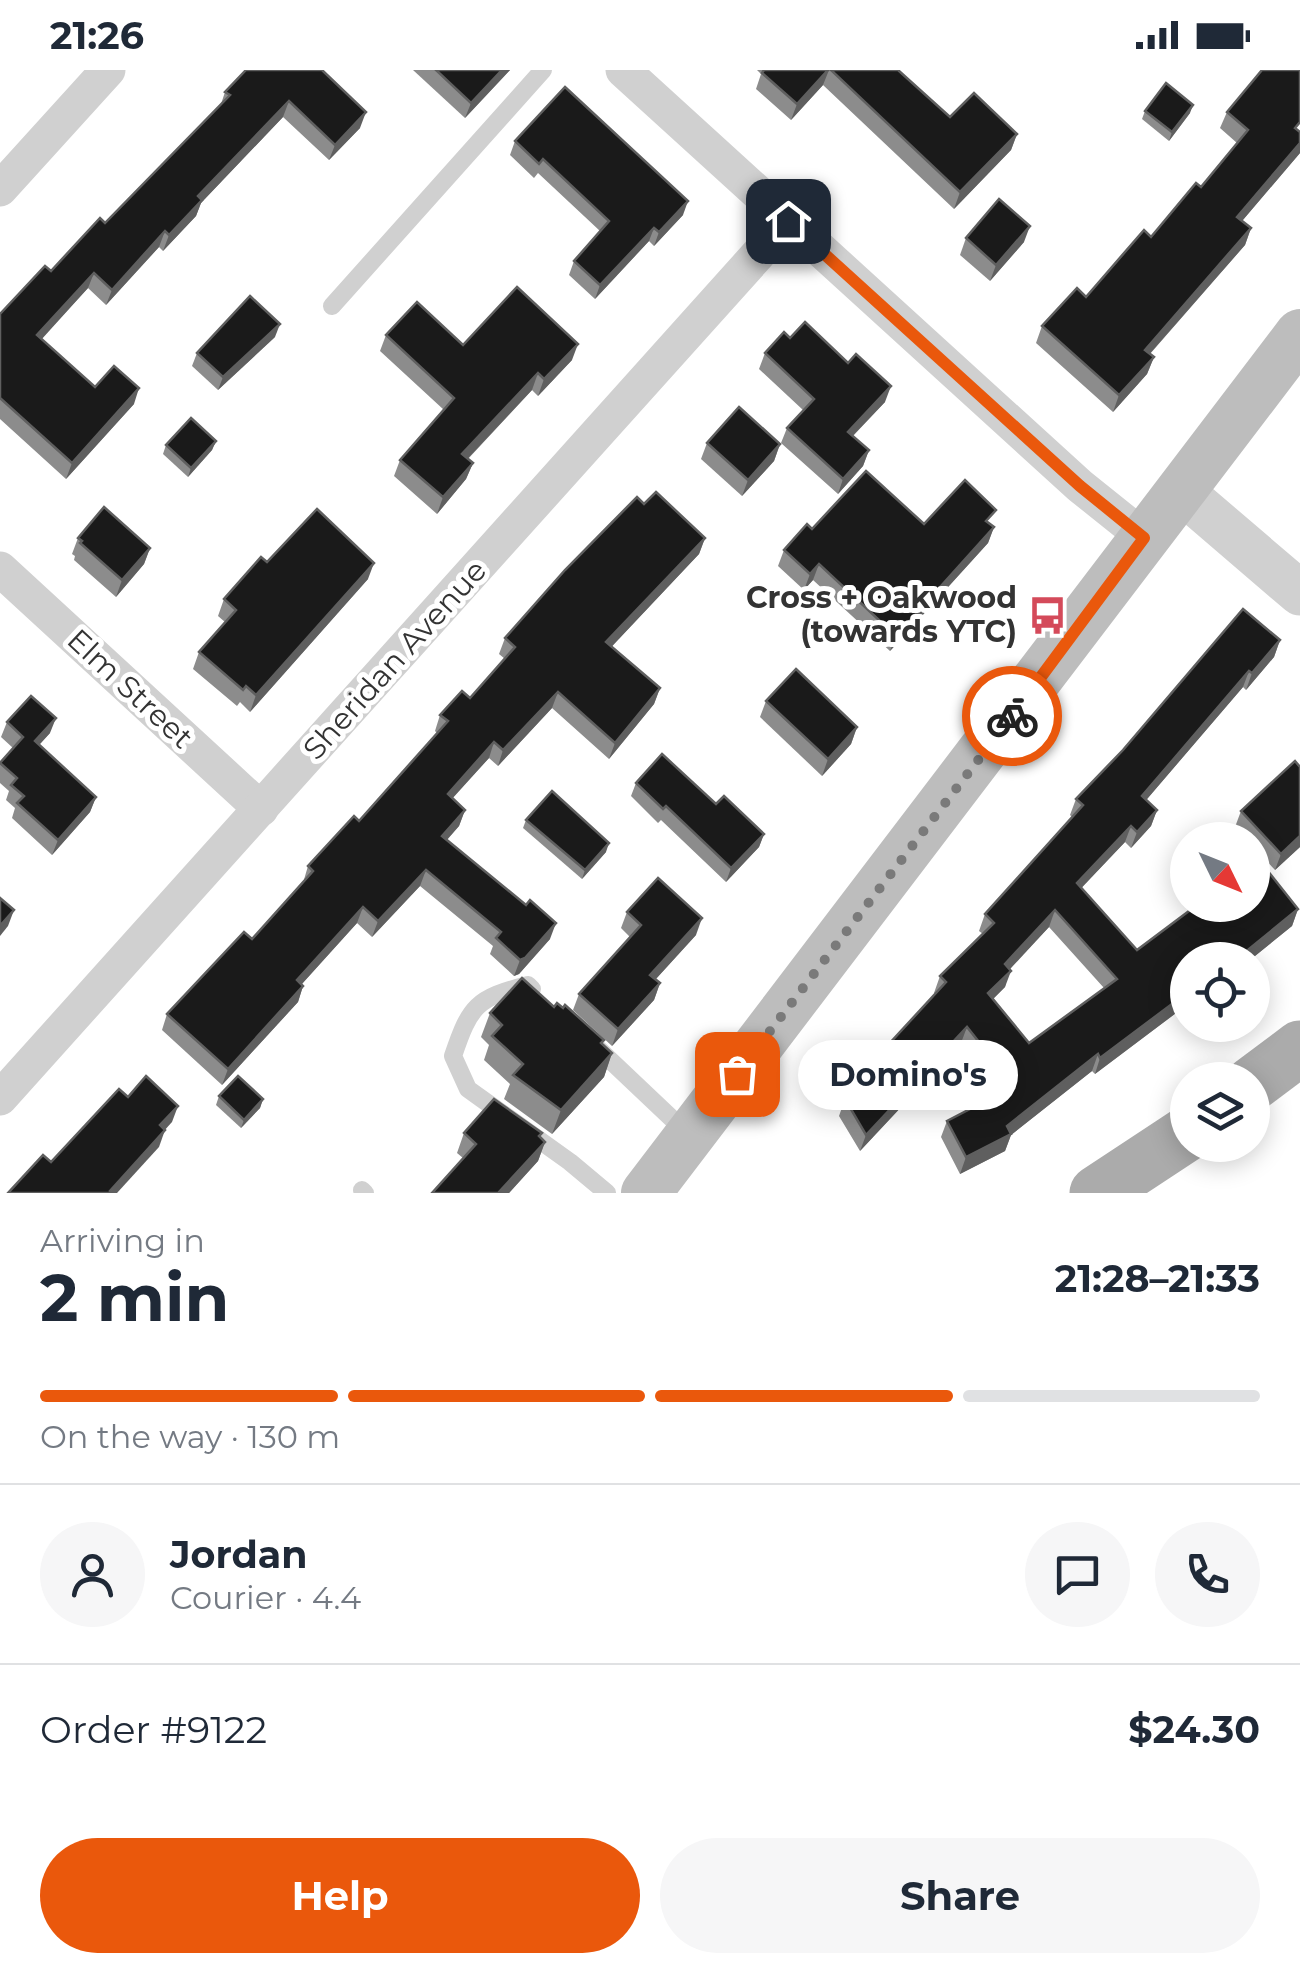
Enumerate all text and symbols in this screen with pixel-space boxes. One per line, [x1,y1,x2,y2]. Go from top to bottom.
text: 21:26 [50,12,144,59]
pin [746,179,831,264]
icon: home [761,194,816,249]
street label: Sheridan Avenue [295,552,494,767]
place label: Cross + Oakwood (towards YTC) [746,579,1017,650]
bus stop icon: Cross + Oakwood (towards YTC) [1026,594,1068,636]
street label: Elm Street [60,621,201,756]
courier [962,666,1062,766]
icon: bike [985,689,1040,744]
north arrow [1170,822,1270,922]
map controls [1170,822,1270,1162]
button: locate [1170,942,1270,1042]
pin [695,1032,780,1117]
callout: Domino's [797,1039,1017,1109]
icon: bag [710,1047,765,1102]
text: Domino's [829,1055,987,1094]
button: layers [1170,1062,1270,1162]
text: Arriving in [40,1221,205,1260]
text: 21:28–21:33 [1055,1255,1260,1302]
text: 2 min [40,1258,229,1337]
text: On the way · 130 m [40,1417,340,1456]
button: person [40,1522,145,1627]
button: chat [1025,1522,1130,1627]
button: phone [1155,1522,1260,1627]
text: Jordan [170,1531,308,1578]
text: Courier · 4.4 [170,1578,361,1617]
text: Order #9122 [40,1706,267,1753]
text: $24.30 [1128,1706,1260,1753]
button: Help [40,1838,640,1953]
button: Share [660,1838,1260,1953]

